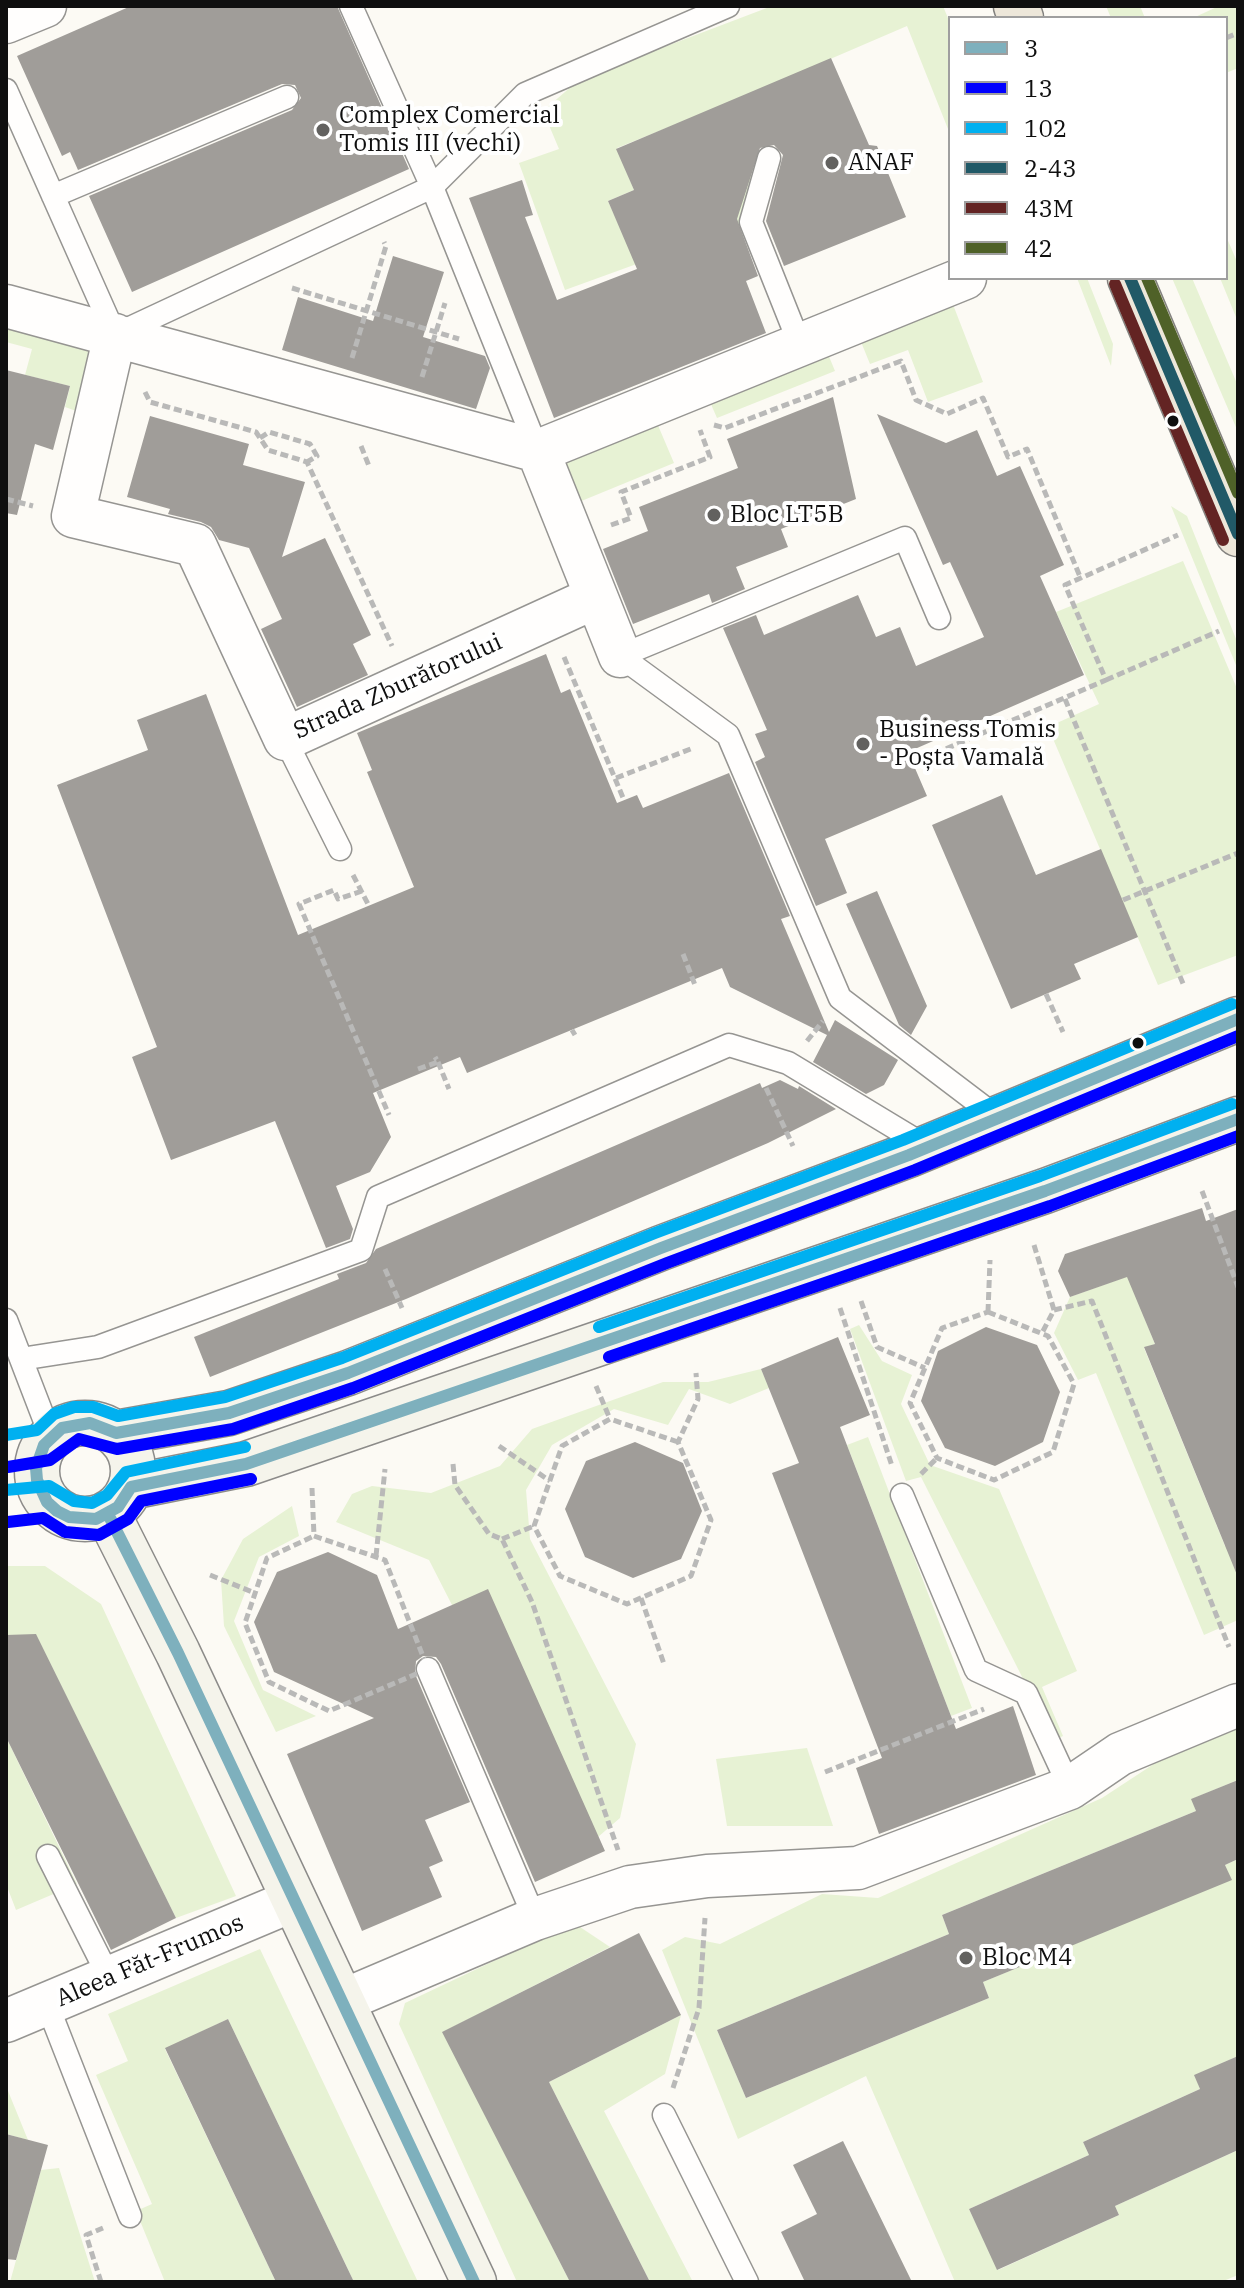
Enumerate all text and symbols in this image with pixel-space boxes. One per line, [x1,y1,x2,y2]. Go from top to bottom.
legend [948,16,1228,280]
text: 3 [1024,32,1038,64]
text: 13 [1024,72,1053,104]
place label: Complex Comercial Tomis III (vechi) [339,102,560,158]
text: 102 [1024,112,1067,144]
marker: Complex Comercial Tomis III (vechi) [314,121,332,139]
place label: ANAF [848,149,914,177]
text: 2-43 [1024,152,1077,184]
marker: ANAF [823,154,841,172]
text: 43M [1024,192,1074,224]
text: 42 [1024,232,1053,264]
unlabelled marker [1165,413,1181,429]
place label: Bloc LT5B [730,501,844,529]
marker: Bloc LT5B [705,506,723,524]
street label: Strada Zburătorului [289,628,507,746]
place label: Business Tomis - Poșta Vamală [879,716,1056,772]
marker: Business Tomis - Poșta Vamală [854,735,872,753]
unlabelled marker [1130,1035,1146,1051]
street label: Aleea Făt-Frumos [52,1908,248,2014]
place label: Bloc M4 [982,1944,1072,1972]
marker: Bloc M4 [957,1949,975,1967]

